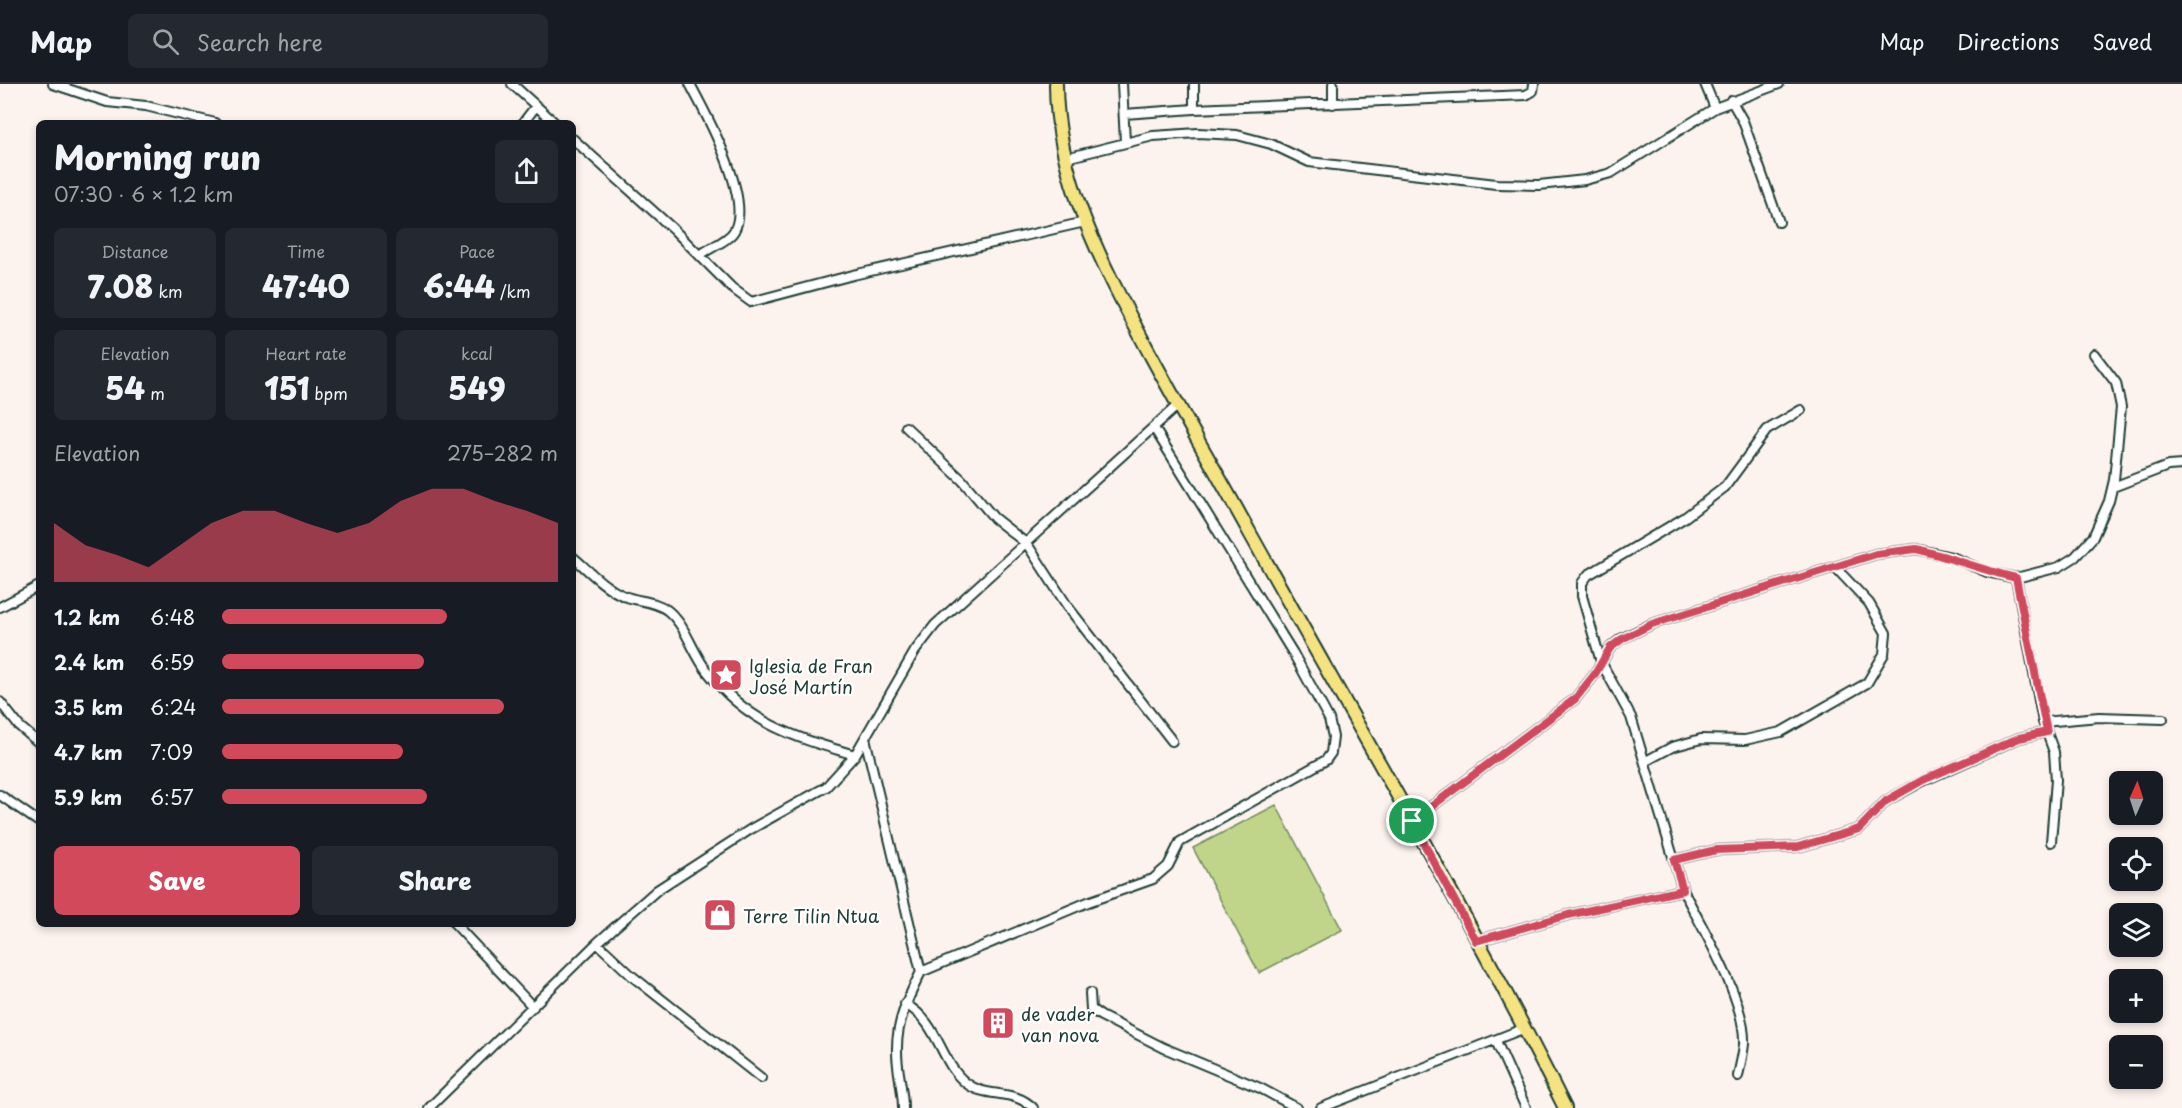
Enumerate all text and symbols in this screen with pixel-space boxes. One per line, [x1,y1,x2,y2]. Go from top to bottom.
search box [128,14,548,68]
text: Map [30,20,92,63]
icon: search [149,25,182,58]
text: Search here [197,25,323,58]
text: Map [1879,25,1924,57]
text: Directions [1957,25,2059,57]
text: Saved [2092,25,2152,57]
text: Morning run [54,131,261,181]
button: share [495,140,558,203]
text: 07:30 · 6 × 1.2 km [54,179,233,209]
text: Distance [101,239,169,263]
text: Time [287,239,325,263]
text: Pace [459,239,495,263]
text: 7.08 [88,263,153,308]
text: 47:40 [262,263,350,308]
text: 6:44 [423,263,495,308]
text: km [153,279,183,303]
text: /km [495,279,531,303]
text: Elevation [100,341,170,365]
text: Heart rate [266,341,346,365]
text: kcal [461,341,493,365]
text: 54 [105,365,145,410]
text: 151 [264,365,309,410]
text: 549 [448,365,506,410]
text: m [145,381,165,405]
text: bpm [309,381,348,405]
text: Elevation [54,438,140,468]
text: 275–282 m [447,438,558,468]
text: 1.2 km [54,602,120,632]
text: 6:48 [150,602,195,632]
text: 2.4 km [54,647,124,677]
text: 6:59 [150,647,195,677]
place label: Iglesia de Fran José Martín [749,652,873,700]
place icon: Iglesia de Fran José Martín [708,657,744,693]
text: 3.5 km [54,692,123,722]
text: 6:24 [150,692,197,722]
text: 4.7 km [54,737,123,767]
text: 7:09 [150,737,193,767]
north arrow [2109,771,2163,825]
map controls [2109,771,2163,1089]
text: 5.9 km [54,782,122,812]
text: 6:57 [150,782,194,812]
pin [1386,795,1437,846]
icon: arrive [1395,804,1428,837]
button: locate [2109,837,2163,891]
button: Save [54,846,300,915]
button: Share [312,846,558,915]
shop icon: Terre Tilin Ntua [702,897,738,933]
place label: Terre Tilin Ntua [743,902,880,929]
button: layers [2109,903,2163,957]
button: + [2109,969,2163,1023]
place label: de vader van nova [1021,1000,1099,1048]
building icon: de vader van nova [980,1005,1016,1041]
button: − [2109,1035,2163,1089]

